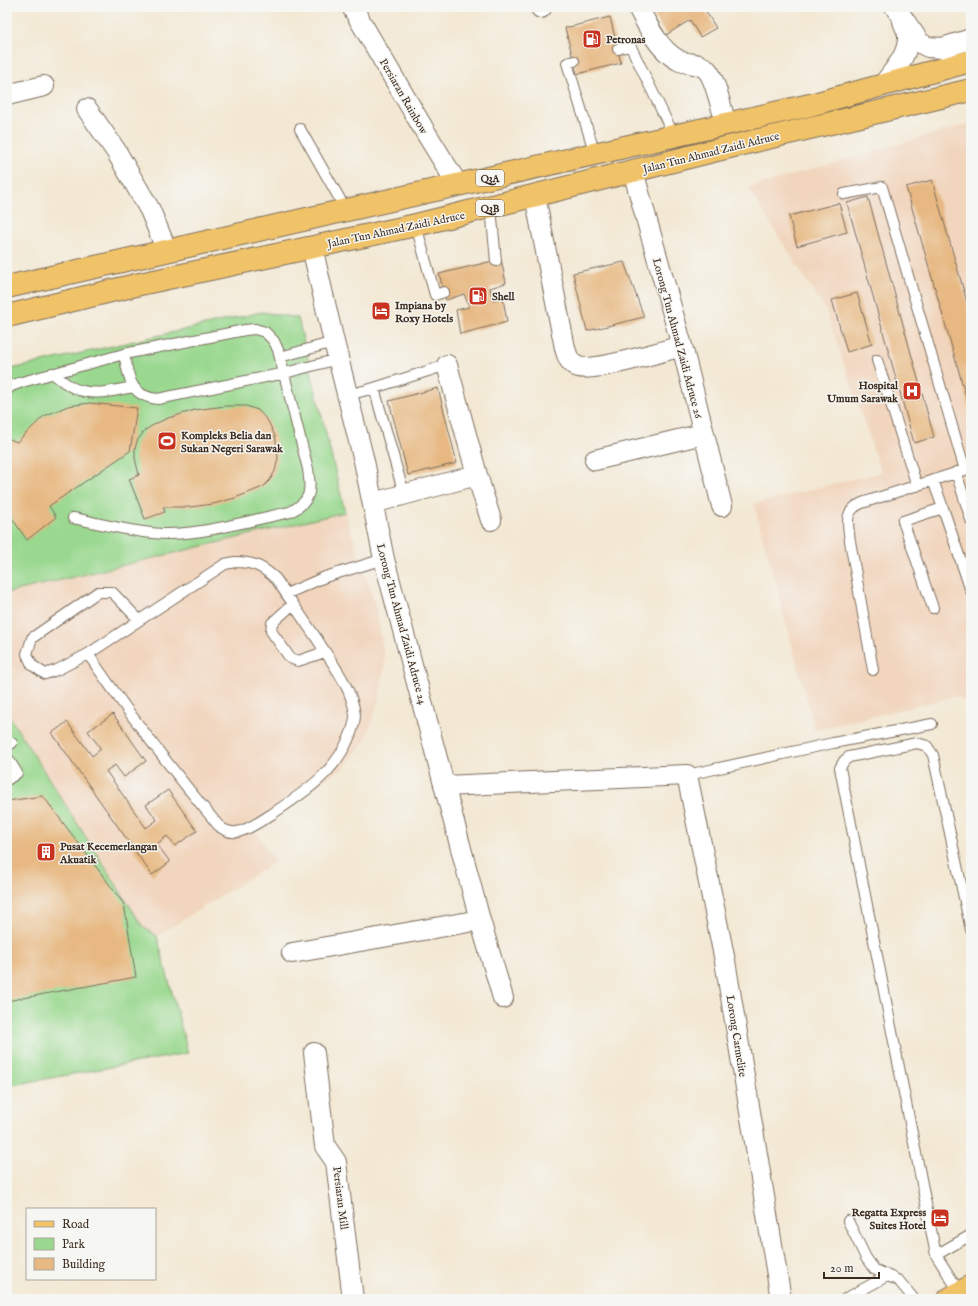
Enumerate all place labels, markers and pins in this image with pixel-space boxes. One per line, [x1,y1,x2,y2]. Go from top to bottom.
fuel station icon: Petronas [581,28,603,50]
place label: Petronas [606,33,646,47]
fuel station icon: Shell [467,285,489,307]
place label: Shell [492,290,516,304]
place label: Impiana by Roxy Hotels [395,299,453,326]
hotel icon: Impiana by Roxy Hotels [370,300,392,322]
place label: Hospital Umum Sarawak [826,379,899,406]
hospital icon: Hospital Umum Sarawak [901,380,923,402]
place label: Kompleks Belia dan Sukan Negeri Sarawak [181,429,284,456]
sports icon: Kompleks Belia dan Sukan Negeri Sarawak [156,430,178,452]
place label: Pusat Kecemerlangan Akuatik [59,840,158,867]
building icon: Pusat Kecemerlangan Akuatik [35,841,57,863]
place label: Regatta Express Suites Hotel [851,1206,927,1233]
hotel icon: Regatta Express Suites Hotel [929,1207,951,1229]

